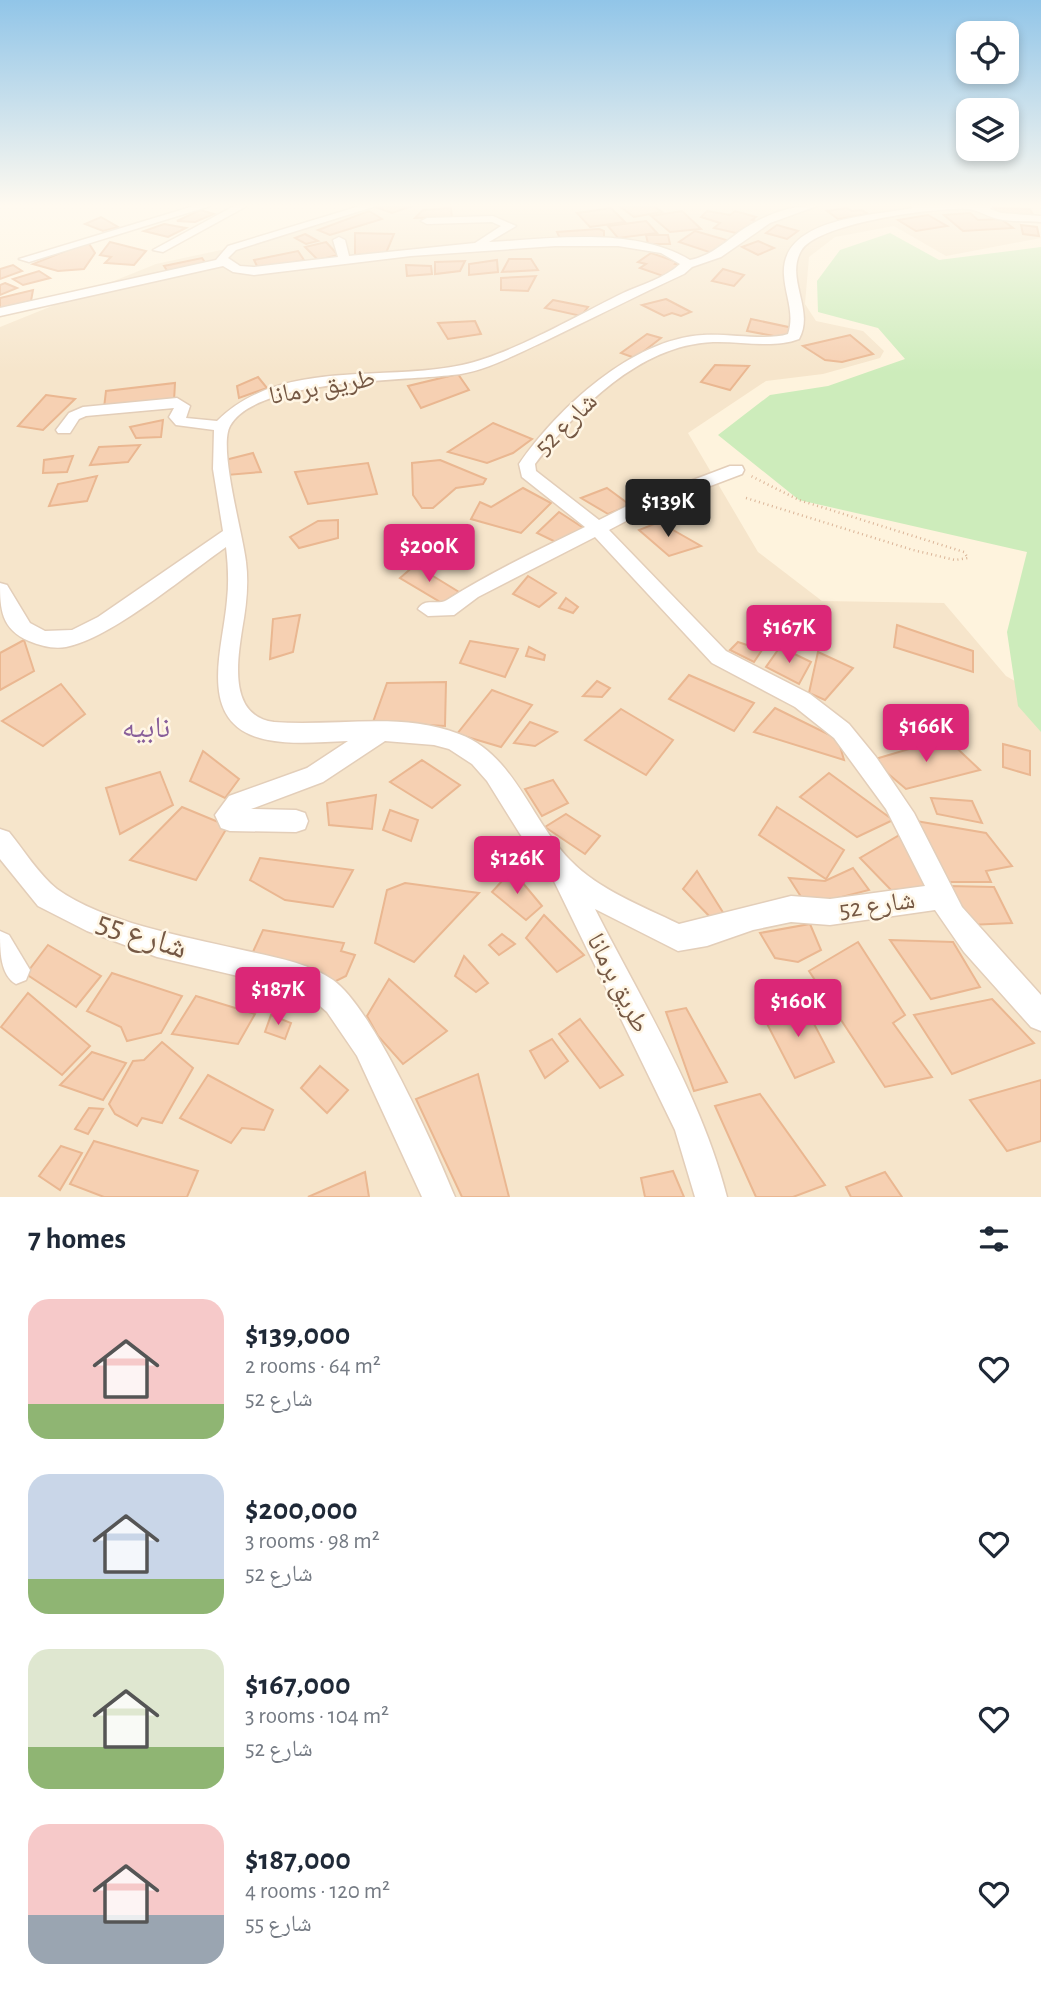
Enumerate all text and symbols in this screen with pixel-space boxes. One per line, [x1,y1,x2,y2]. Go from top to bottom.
map controls [956,21,1019,161]
button: locate [956,21,1019,84]
button: layers [956,98,1019,161]
street label: طريق برمانا [267,365,377,411]
street label: شارع 52 [530,388,604,462]
pin: $139K [619,480,717,539]
text: $139K [641,490,695,513]
pin: $200K [380,524,478,584]
text: $200K [400,535,458,558]
pin: $167K [740,606,838,665]
text: $167K [762,616,816,639]
pin: $166K [877,704,975,764]
district label: نابيه [122,713,170,744]
text: $166K [899,715,953,738]
pin: $126K [468,836,566,896]
text: $126K [490,847,544,870]
street label: شارع 52 [837,887,917,925]
street label: شارع 55 [92,905,191,967]
street label: طريق برمانا [580,929,654,1038]
pin: $187K [229,968,327,1027]
text: $187K [251,978,305,1001]
pin: $160K [749,979,847,1039]
text: $160K [770,990,826,1013]
icon: filters [975,1220,1013,1258]
text: 7 homes [28,1224,126,1254]
text: $139,000 [245,1320,350,1350]
icon: home [84,1327,168,1411]
icon: heart [975,1350,1013,1388]
text: 2 rooms · 64 m² [245,1355,381,1378]
text: شارع 52 [245,1388,313,1411]
text: $200,000 [245,1495,358,1525]
icon: home [84,1502,168,1586]
icon: heart [975,1525,1013,1563]
text: 3 rooms · 98 m² [245,1530,380,1553]
text: شارع 52 [245,1563,313,1586]
text: $167,000 [245,1670,351,1700]
icon: home [84,1677,168,1761]
icon: heart [975,1700,1013,1738]
text: 3 rooms · 104 m² [245,1705,389,1728]
text: شارع 52 [245,1738,313,1761]
text: $187,000 [245,1845,351,1875]
icon: home [84,1852,168,1936]
icon: heart [975,1875,1013,1913]
text: 4 rooms · 120 m² [245,1880,390,1903]
text: شارع 55 [245,1913,312,1936]

